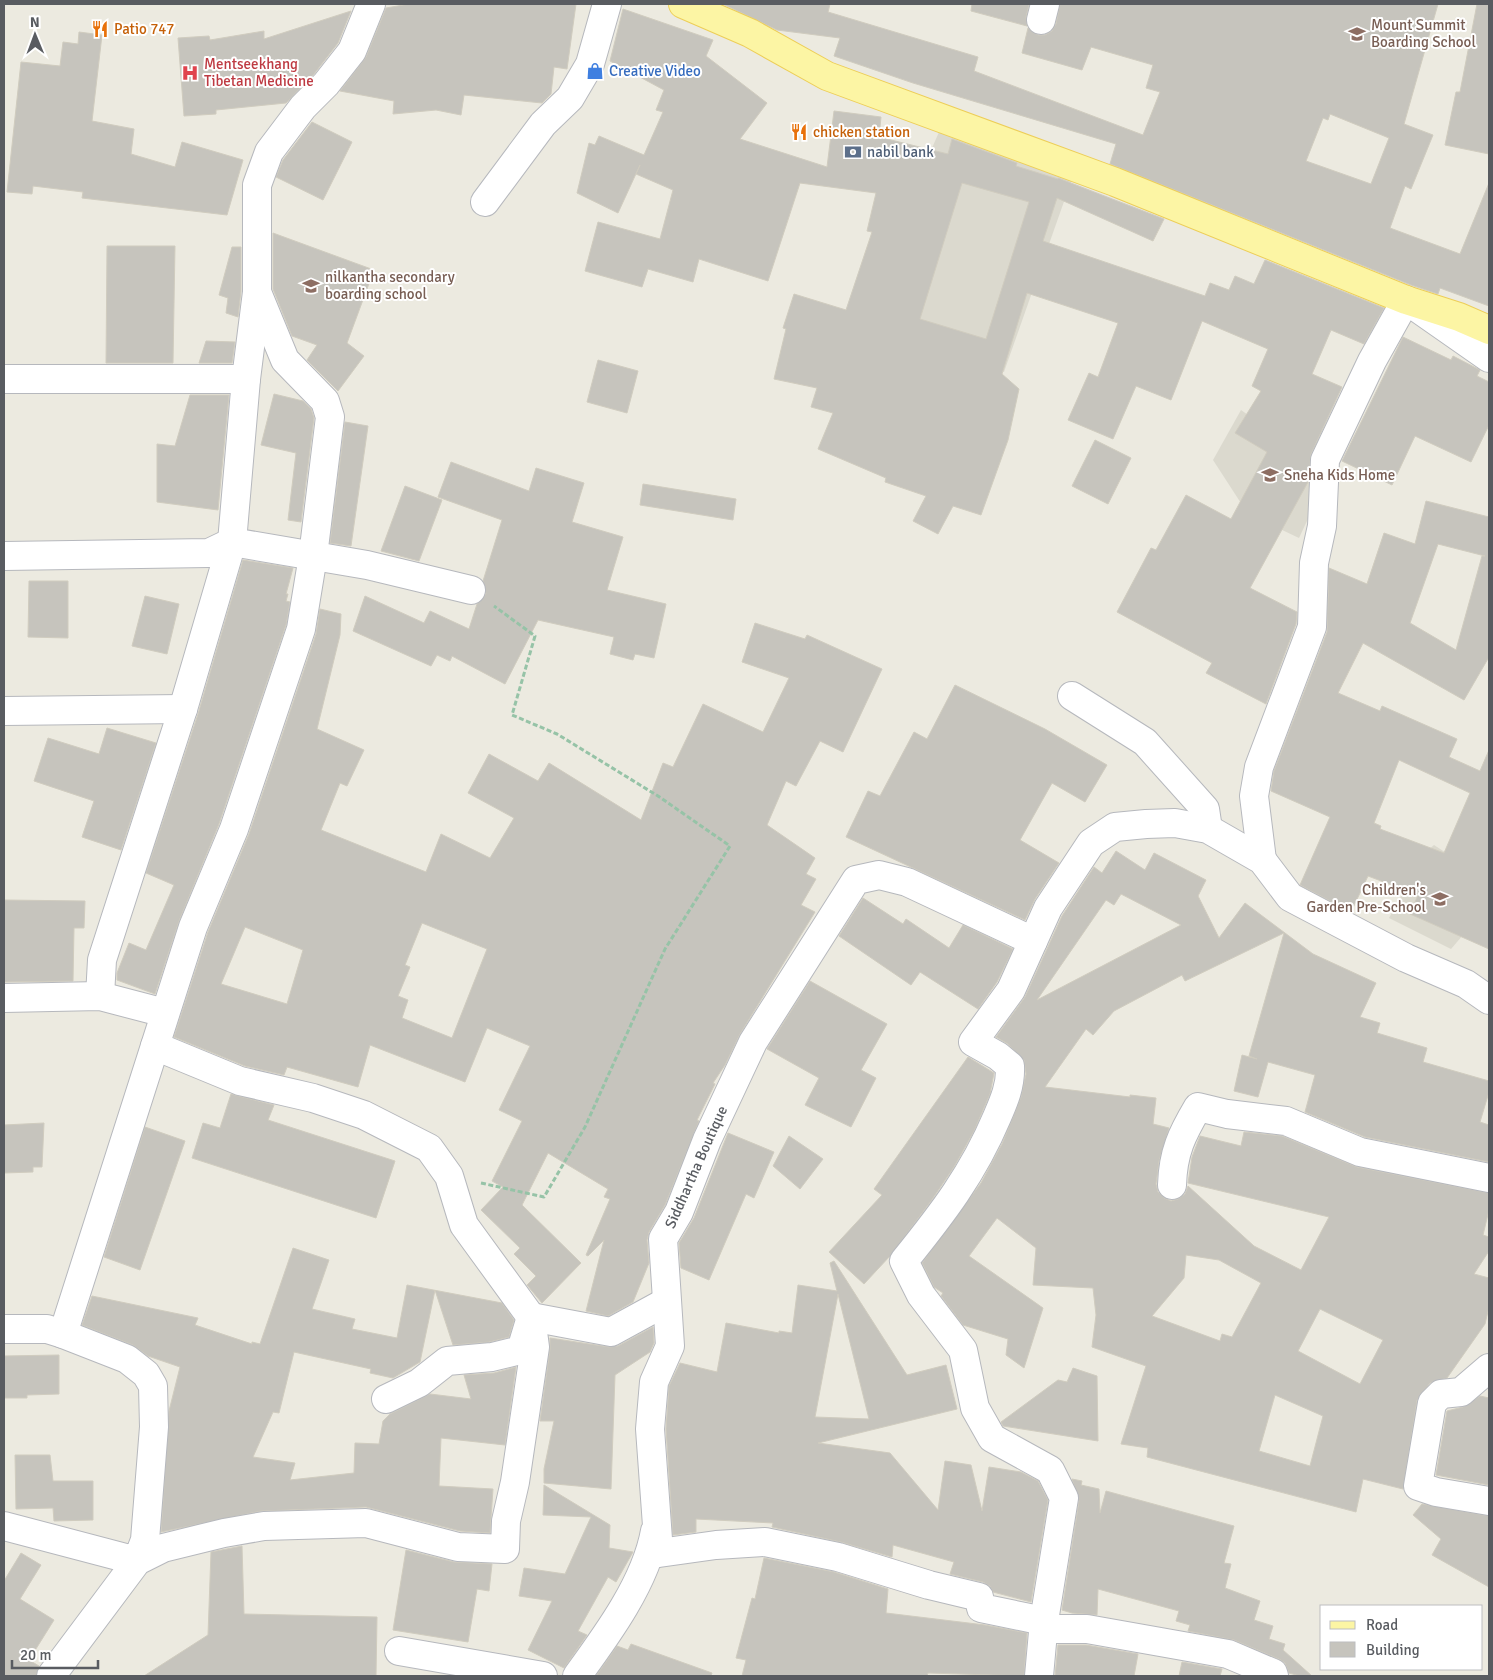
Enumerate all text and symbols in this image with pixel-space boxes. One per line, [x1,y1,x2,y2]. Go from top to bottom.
north arrow [10,10,60,60]
text: N [30,14,40,31]
place label: Mount Summit Boarding School [1371,16,1476,51]
restaurant icon: Patio 747 [90,19,110,39]
place label: Patio 747 [114,20,174,38]
school or university icon: Mount Summit Boarding School [1347,24,1367,44]
place label: Mentseekhang Tibetan Medicine [204,55,314,90]
shop icon: Creative Video [585,61,605,81]
place label: Creative Video [609,62,701,80]
hospital icon: Mentseekhang Tibetan Medicine [180,63,200,83]
restaurant icon: chicken station [789,122,809,142]
place label: chicken station [813,123,910,141]
bank icon: nabil bank [843,142,863,162]
place label: nabil bank [867,143,934,161]
place label: nilkantha secondary boarding school [325,268,455,303]
school or university icon: nilkantha secondary boarding school [301,276,321,296]
school or university icon: Sneha Kids Home [1260,465,1280,485]
place label: Sneha Kids Home [1284,466,1395,484]
place label: Children's Garden Pre-School [1307,881,1426,916]
school or university icon: Children's Garden Pre-School [1430,889,1450,909]
street label: Siddhartha Boutique [661,1103,731,1231]
legend [1320,1605,1483,1670]
text: Road [1366,1616,1398,1634]
scale bar [12,1638,99,1670]
text: Building [1366,1641,1420,1659]
text: 20 m [20,1646,51,1664]

